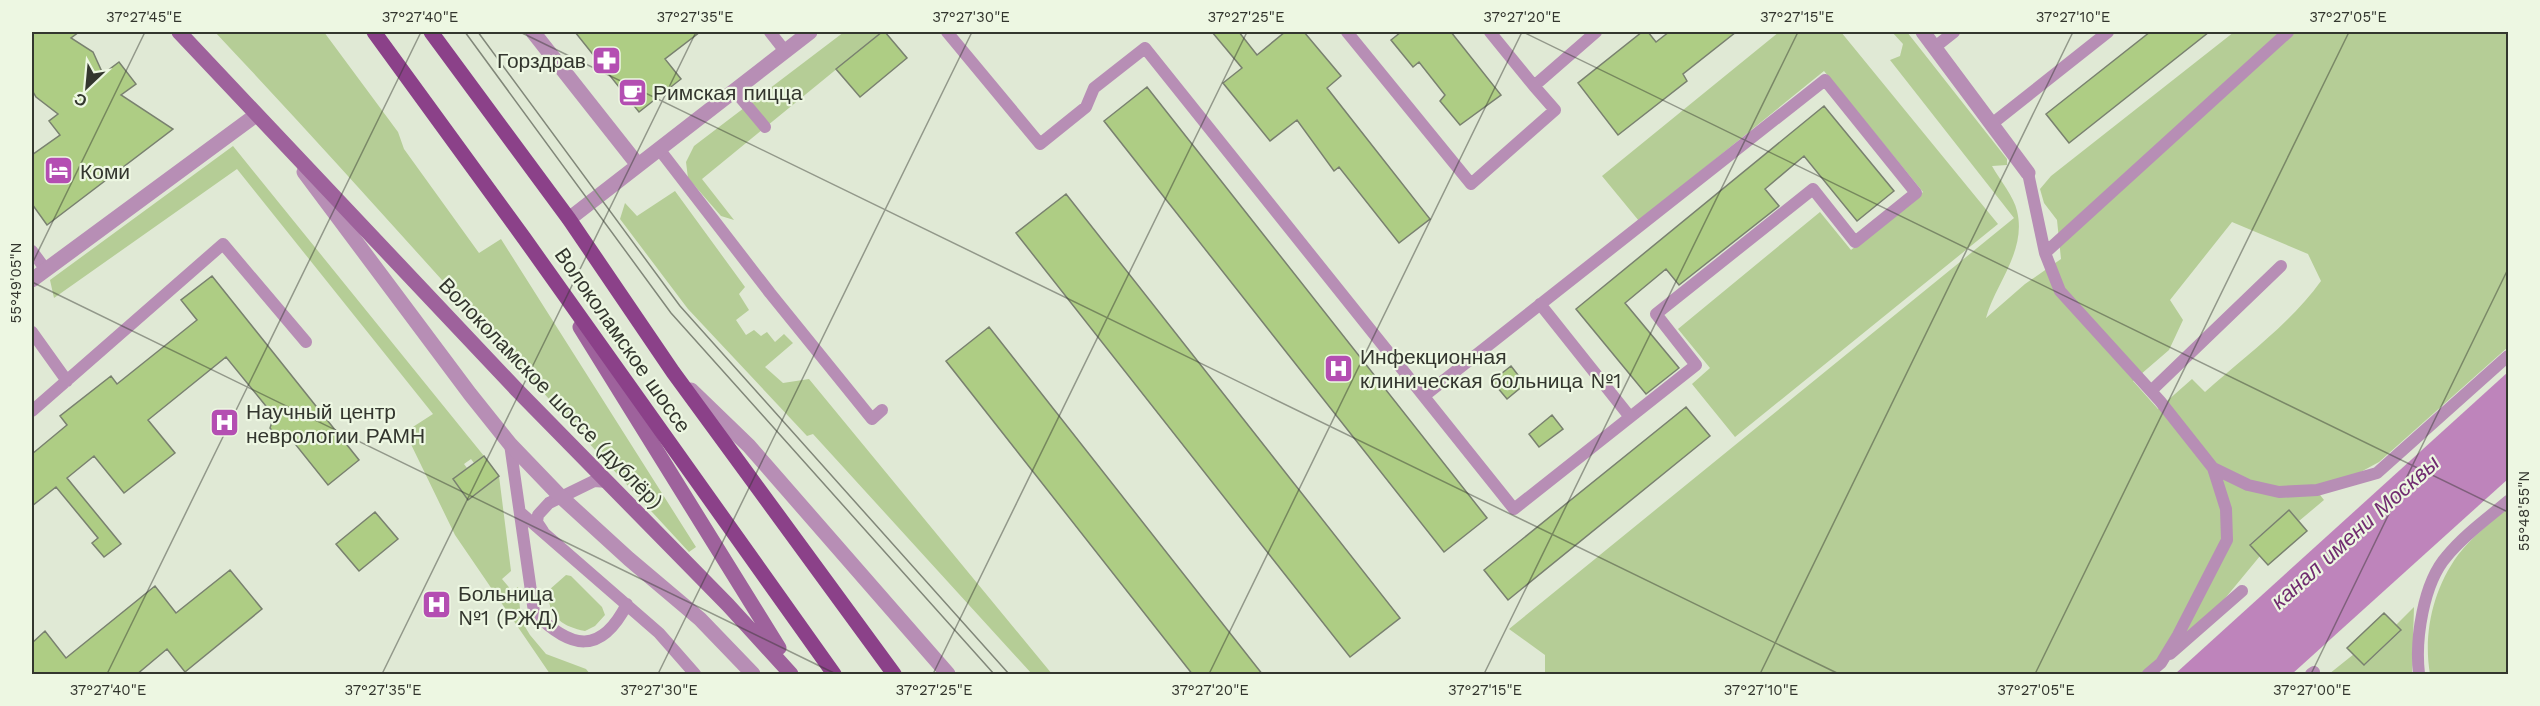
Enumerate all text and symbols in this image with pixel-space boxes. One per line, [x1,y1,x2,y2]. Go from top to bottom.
text: 37°27'45"E [106,8,182,26]
text: 37°27'40"E [382,8,458,26]
text: 37°27'35"E [657,8,733,26]
text: 37°27'30"E [932,8,1010,26]
text: 37°27'25"E [1208,8,1284,26]
text: 37°27'20"E [1483,8,1561,26]
text: 37°27'15"E [1760,8,1834,26]
text: 37°27'10"E [2036,8,2110,26]
text: 37°27'05"E [2309,8,2387,26]
pharmacy icon: Горздрав [591,44,623,76]
place label: Горздрав [497,48,586,73]
north arrow [57,57,117,117]
cafe icon: Римская пицца [616,76,648,108]
place label: Римская пицца [653,80,803,105]
text: С [71,89,90,111]
hotel icon: Коми [43,155,75,187]
place label: Коми [80,159,130,184]
text: 55°49'05"N [7,242,25,324]
street label: Волоколамское шоссе [550,243,696,437]
street label: Волоколамское шоссе (дублёр) [434,272,668,514]
place label: Инфекционная клиническая больница №1 [1360,344,1622,393]
hospital icon: Инфекционная клиническая больница №1 [1323,352,1355,384]
place label: Научный центр неврологии РАМН [246,399,425,448]
hospital icon: Научный центр неврологии РАМН [209,407,241,439]
water label: канал имени Москвы [2266,450,2444,614]
text: 55°48'55"N [2515,471,2533,551]
place label: Больница №1 (РЖД) [458,581,558,630]
hospital icon: Больница №1 (РЖД) [421,589,453,621]
text: 37°27'40"E [70,681,146,699]
text: 37°27'35"E [345,681,421,699]
text: 37°27'30"E [620,681,698,699]
text: 37°27'25"E [896,681,972,699]
text: 37°27'20"E [1171,681,1249,699]
text: 37°27'15"E [1448,681,1522,699]
text: 37°27'10"E [1724,681,1798,699]
text: 37°27'05"E [1997,681,2075,699]
text: 37°27'00"E [2273,681,2351,699]

